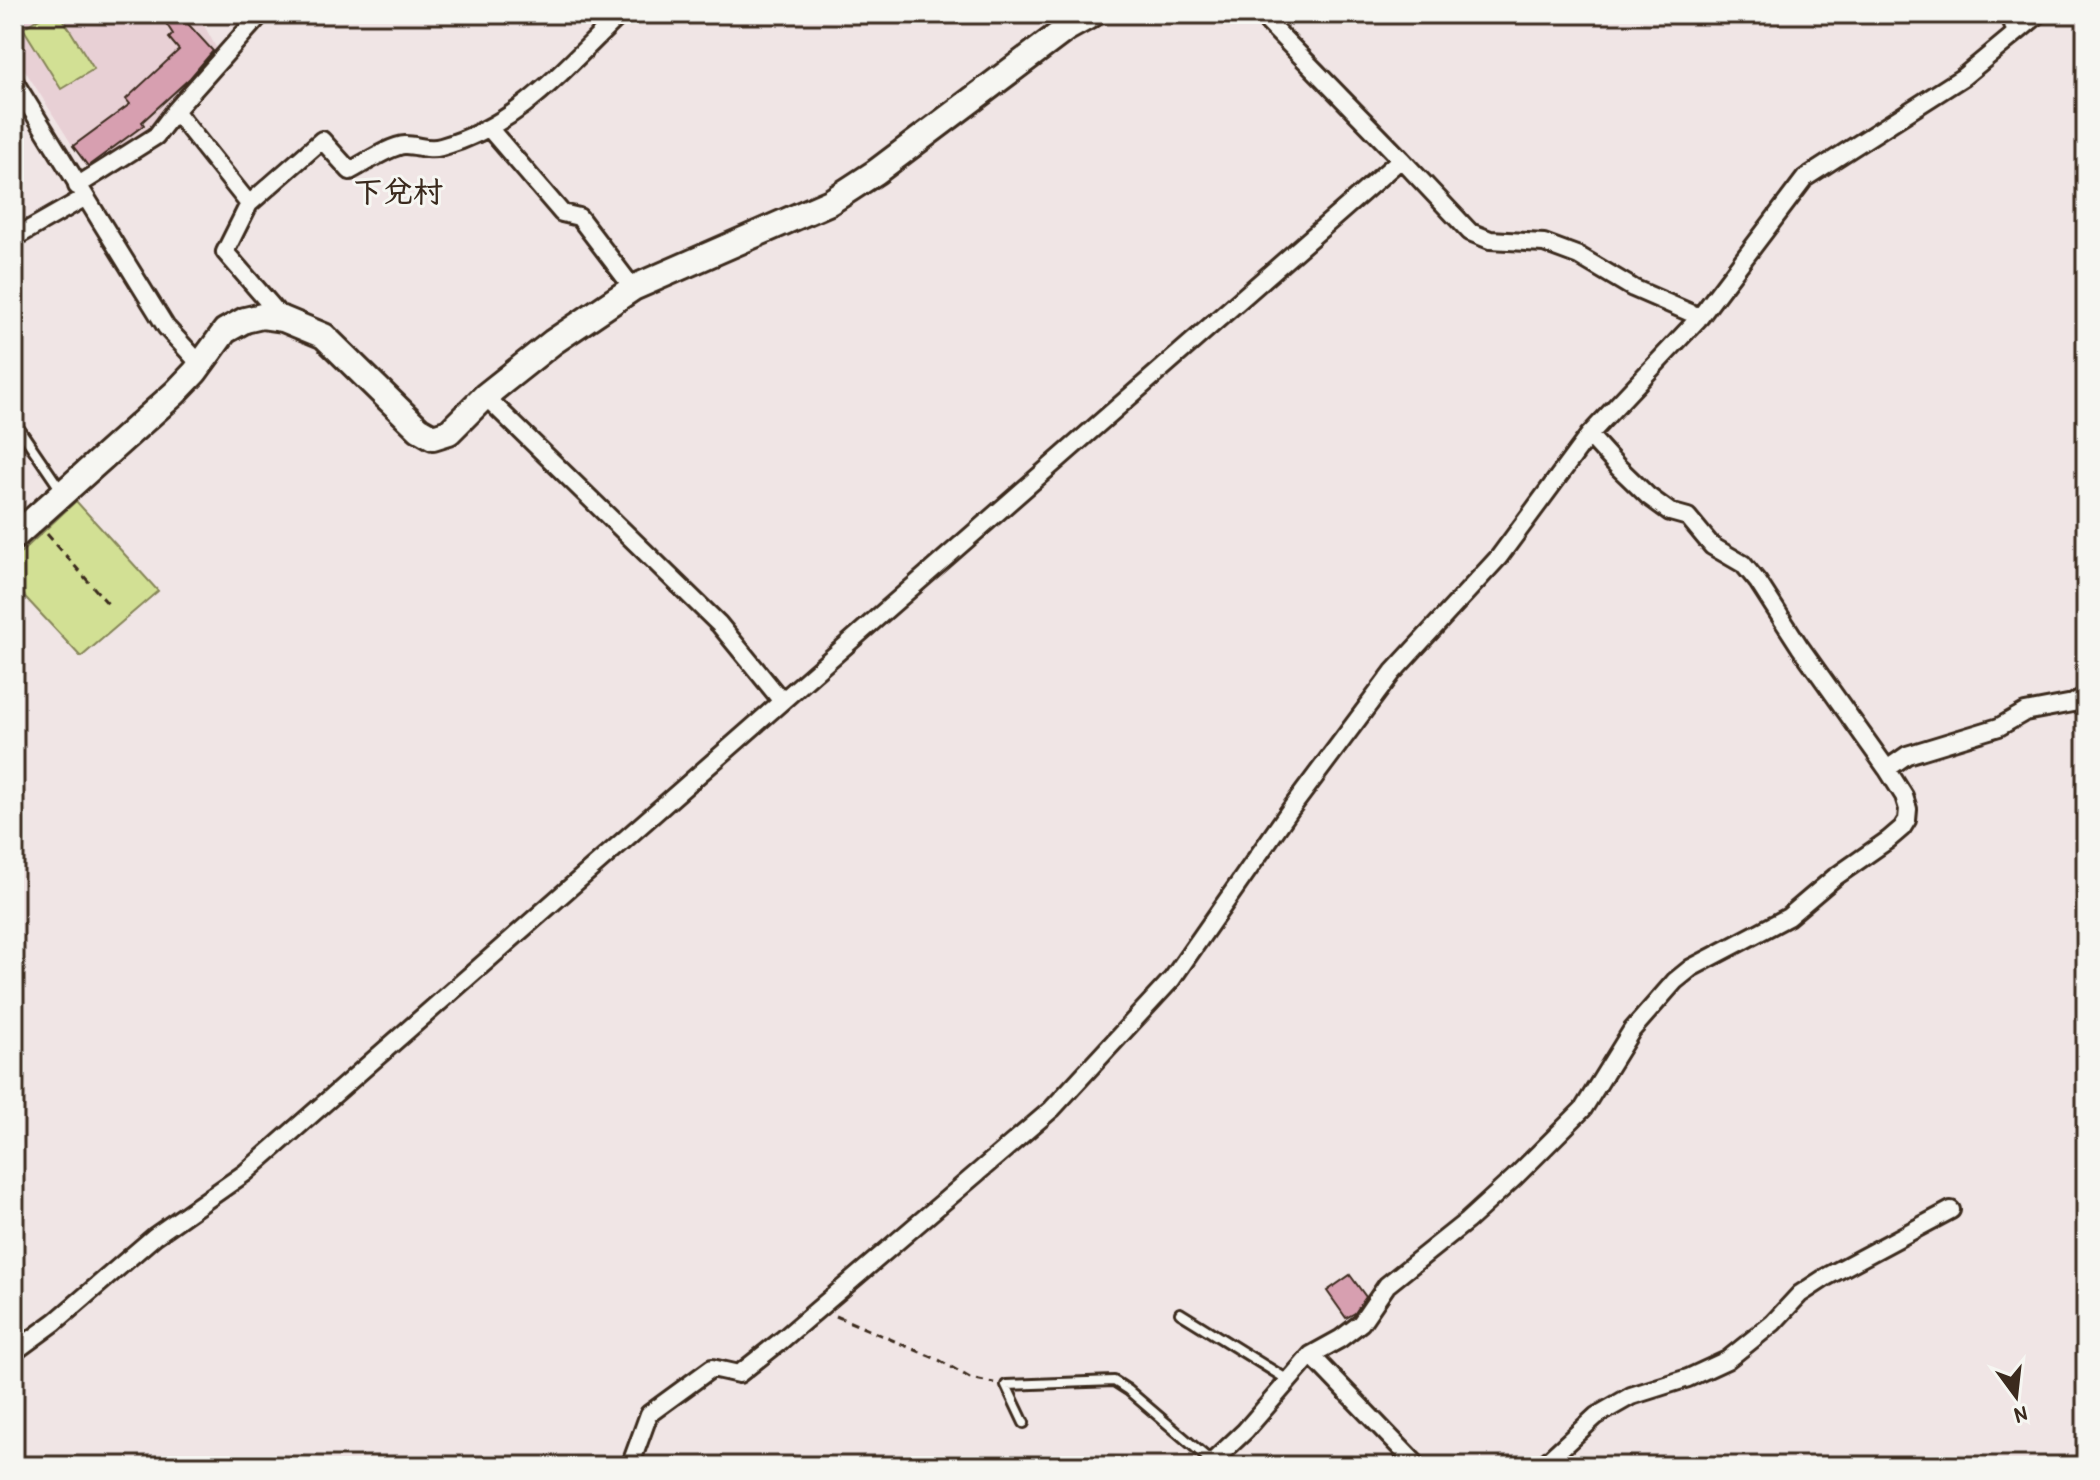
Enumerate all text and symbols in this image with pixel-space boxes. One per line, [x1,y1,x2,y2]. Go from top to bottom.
district label: 下兑村 [353,171,443,211]
north arrow [1976,1356,2056,1436]
text: N [2011,1399,2031,1431]

